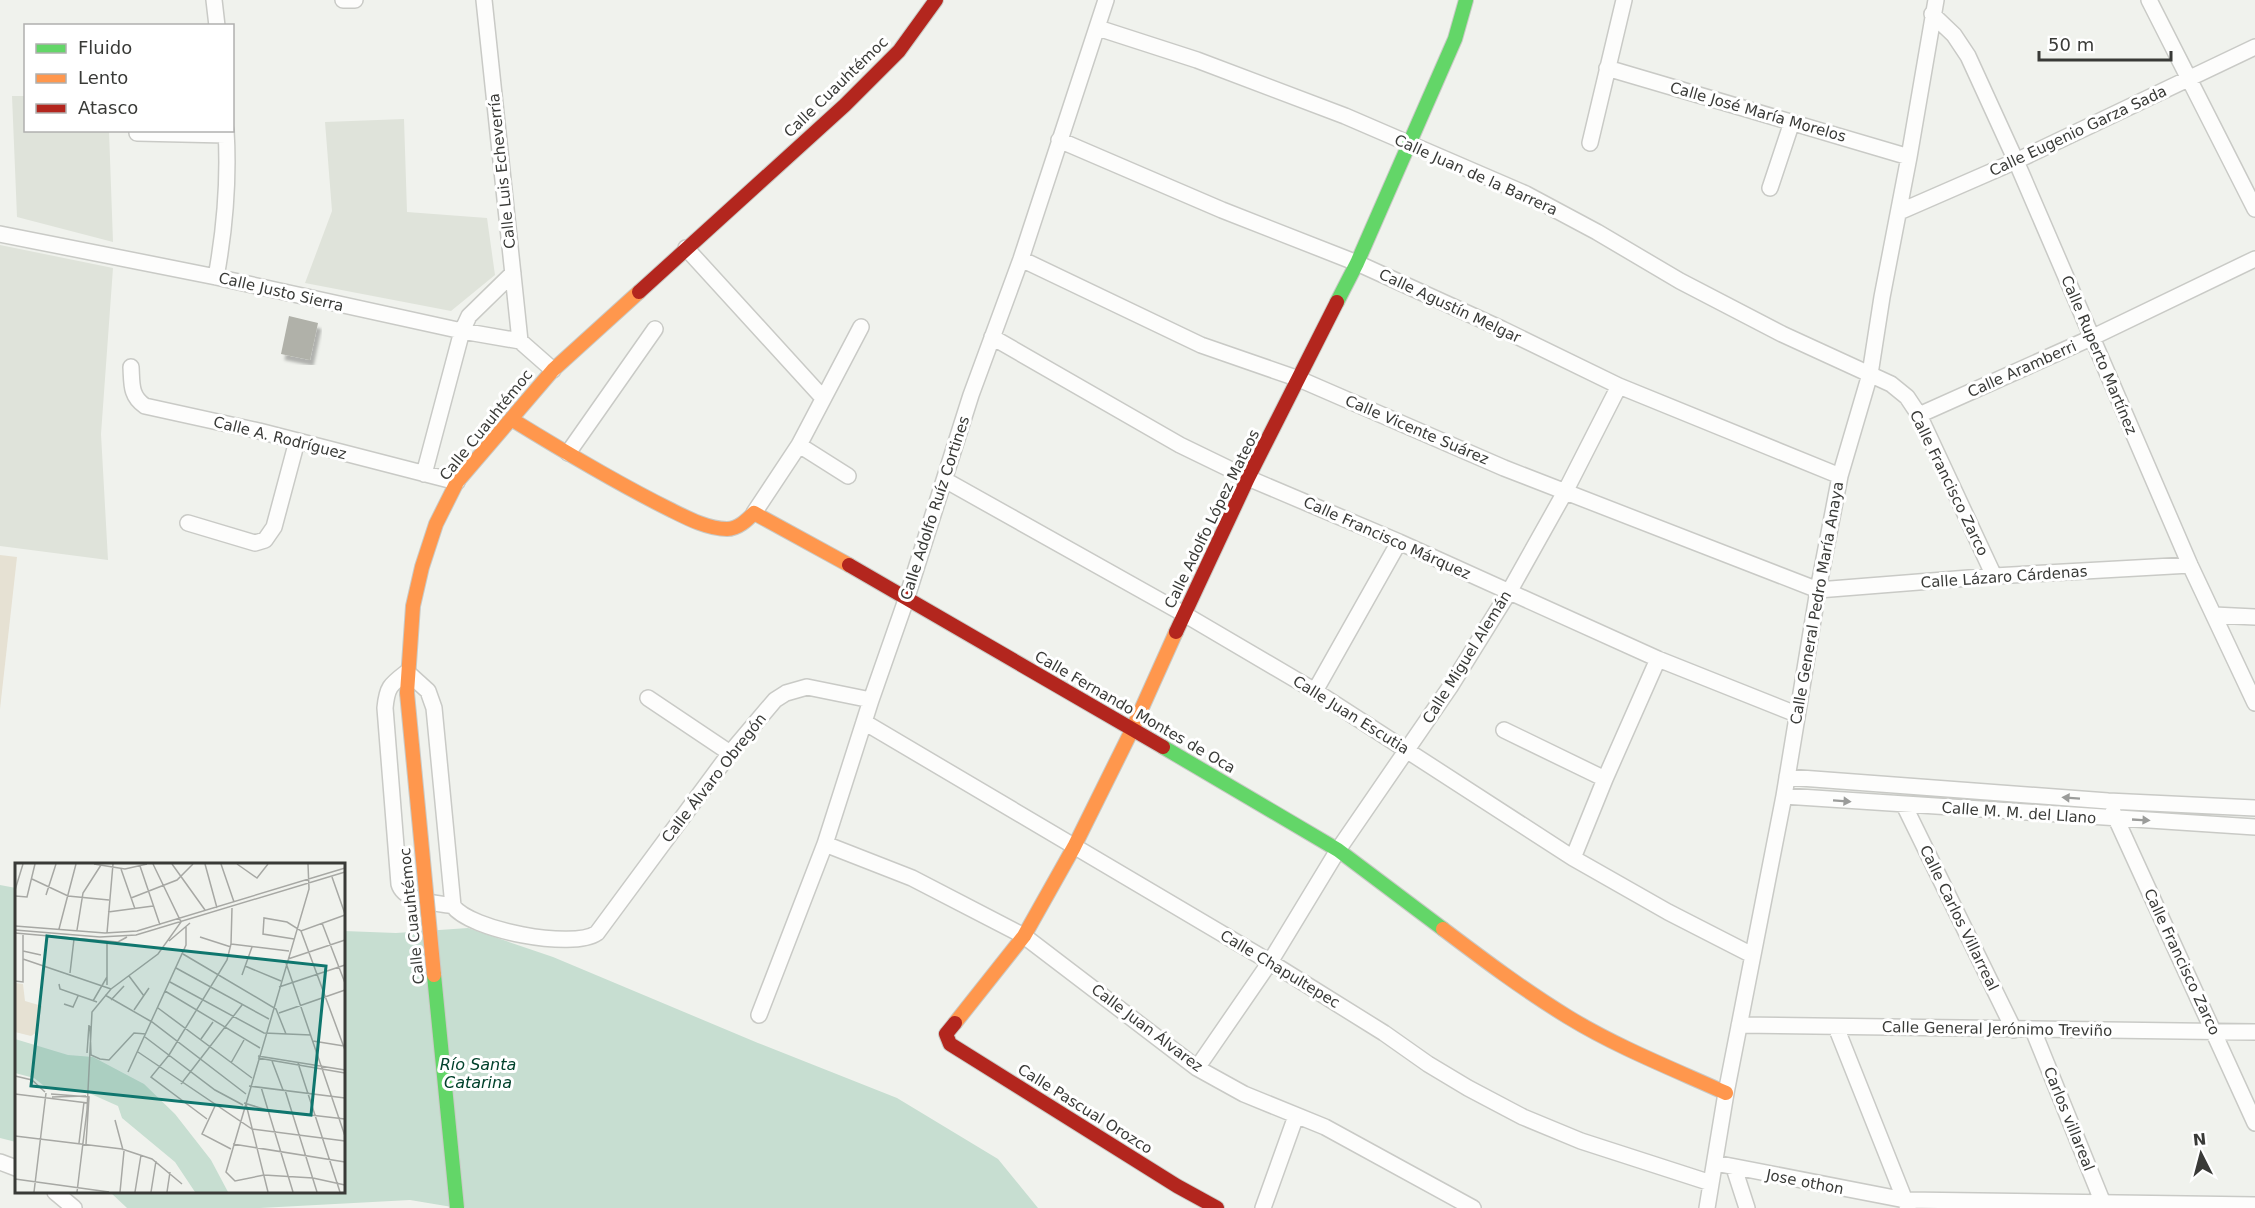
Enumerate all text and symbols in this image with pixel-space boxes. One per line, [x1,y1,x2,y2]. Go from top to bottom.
legend [24,24,234,132]
scale bar [2039,24,2171,62]
street label: Calle Cuauhtémoc [780,33,892,141]
text: 50 m [2048,34,2094,55]
text: Fluido [78,37,132,58]
text: Lento [78,67,128,88]
street label: Calle José María Morelos [1668,78,1848,146]
street label: Calle Eugenio Garza Sada [1986,82,2170,180]
street label: Calle Luis Echeverría [485,92,519,250]
text: Atasco [78,97,138,118]
street label: Calle Juan de la Barrera [1392,131,1560,219]
street label: Calle Agustín Melgar [1376,265,1525,347]
street label: Calle Justo Sierra [217,269,345,315]
street label: Calle Ruperto Martínez [2057,273,2141,437]
street label: Calle Aramberri [1965,337,2079,401]
street label: Calle Cuauhtémoc [436,366,536,484]
street label: Calle Vicente Suárez [1343,392,1492,468]
street label: Calle Francisco Zarco [1906,407,1992,559]
street label: Calle A. Rodríguez [212,413,348,463]
street label: Calle Adolfo Ruíz Cortines [897,413,973,602]
street label: Calle Adolfo López Mateos [1161,426,1263,611]
street label: Calle General Pedro María Anaya [1787,480,1847,726]
street label: Calle Francisco Márquez [1301,493,1473,583]
street label: Calle Lázaro Cárdenas [1920,562,2088,592]
street label: Calle Miguel Alemán [1419,587,1515,727]
street label: Calle Fernando Montes de Oca [1031,647,1239,777]
street label: Calle Juan Escutia [1290,672,1412,758]
street label: Calle Álvaro Obregón [657,709,770,846]
one-way arrow [2061,793,2080,803]
one-way arrow [1833,796,1852,806]
street label: Calle M. M. del Llano [1941,799,2097,827]
one-way arrow [2132,816,2151,825]
street label: Calle Carlos Villarreal [1916,842,2002,994]
street label: Calle Cuauhtémoc [396,847,428,985]
inset map [15,863,345,1193]
street label: Calle Francisco Zarco [2140,886,2224,1038]
street label: Calle Chapultepec [1217,926,1343,1012]
street label: Calle Juan Álvarez [1088,979,1207,1076]
street label: Calle General Jerónimo Treviño [1882,1018,2112,1040]
water label: Río Santa Catarina [440,1055,516,1092]
street label: Calle Pascual Orozco [1014,1060,1156,1158]
street label: Carlos villareal [2040,1064,2098,1174]
north arrow [2171,1124,2231,1184]
text: N [2192,1129,2207,1150]
street label: Jose othon [1764,1165,1845,1198]

